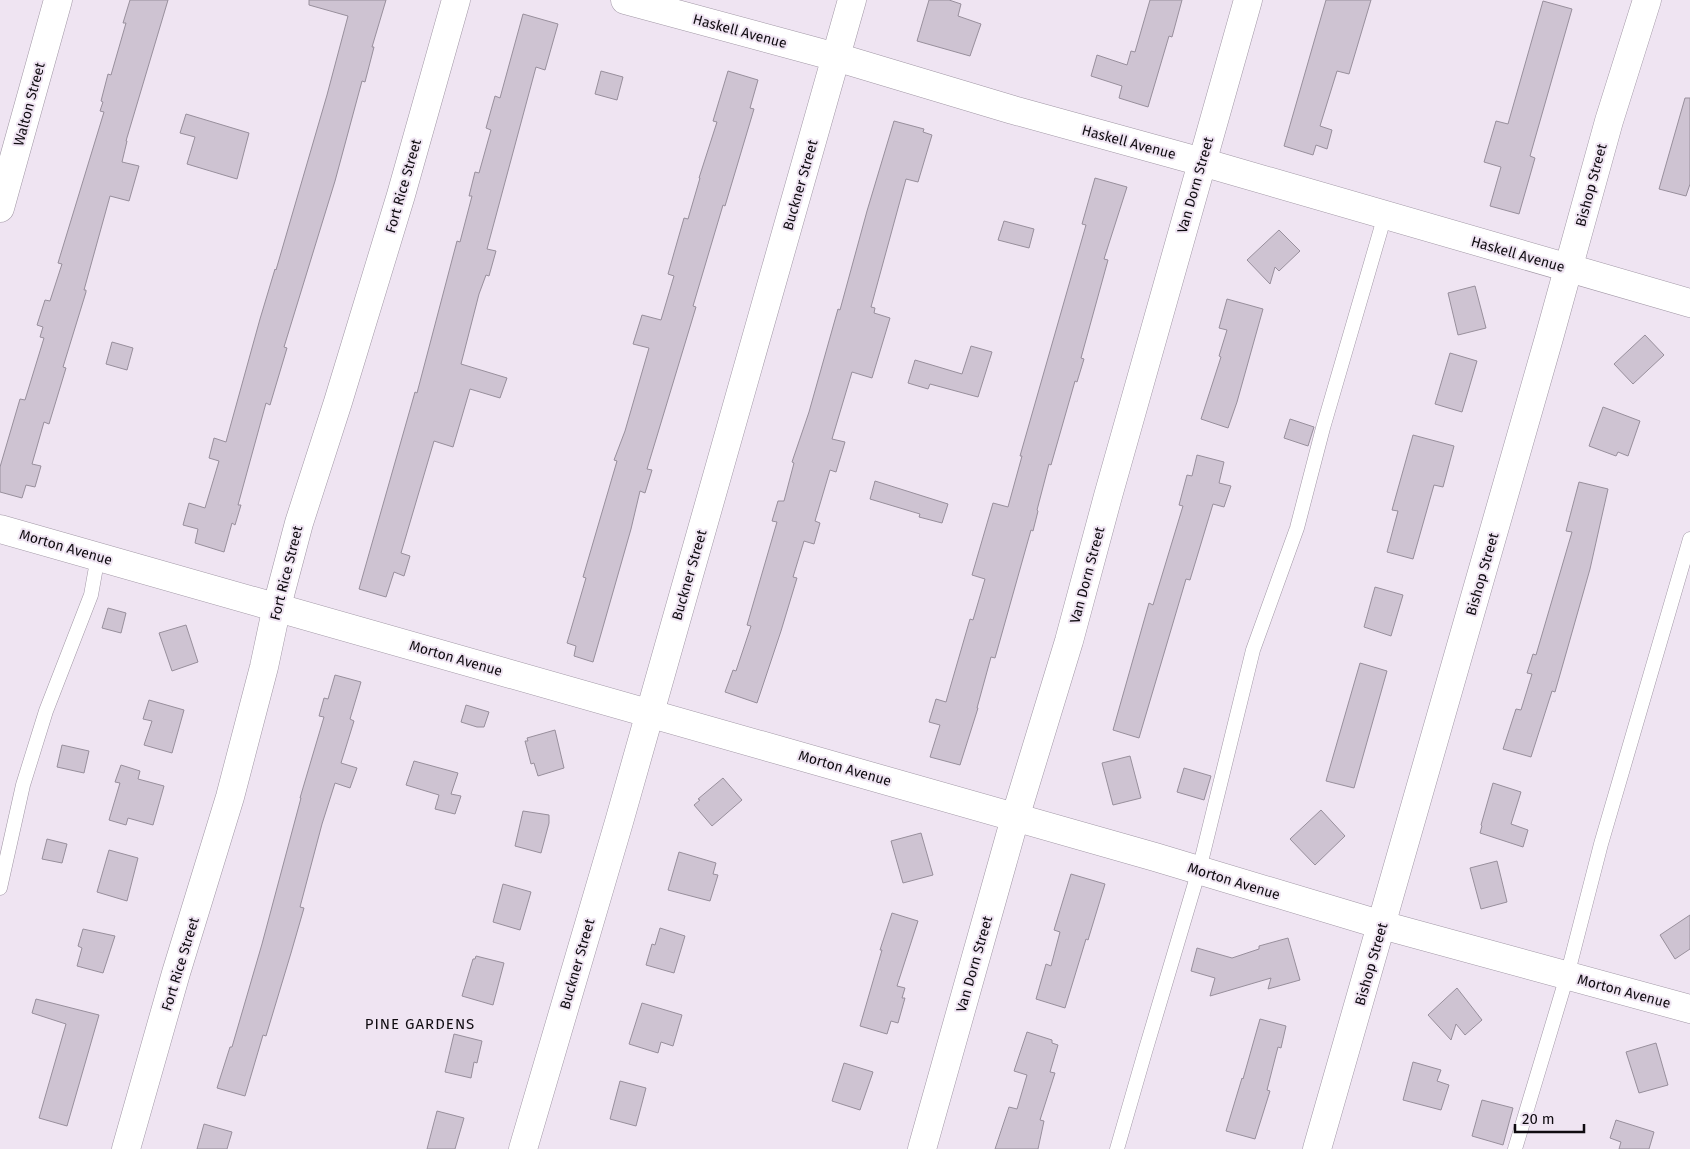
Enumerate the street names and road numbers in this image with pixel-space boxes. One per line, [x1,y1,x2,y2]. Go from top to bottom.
street label: Haskell Avenue [691,11,789,52]
street label: Walton Street [10,60,49,148]
street label: Haskell Avenue [1080,122,1178,163]
street label: Van Dorn Street [1174,134,1218,235]
street label: Fort Rice Street [382,136,425,235]
street label: Buckner Street [779,137,822,232]
street label: Bishop Street [1572,141,1611,229]
street label: Haskell Avenue [1469,233,1567,276]
street label: Fort Rice Street [267,523,307,622]
street label: Van Dorn Street [1066,524,1109,625]
street label: Morton Avenue [17,526,114,569]
street label: Buckner Street [668,527,711,622]
street label: Bishop Street [1463,530,1503,618]
street label: Morton Avenue [407,637,504,680]
street label: Morton Avenue [796,747,893,790]
street label: Morton Avenue [1186,859,1282,904]
street label: Van Dorn Street [953,913,997,1014]
street label: Fort Rice Street [158,914,203,1013]
street label: Buckner Street [556,916,599,1011]
street label: Bishop Street [1352,920,1392,1008]
street label: Morton Avenue [1575,971,1672,1012]

